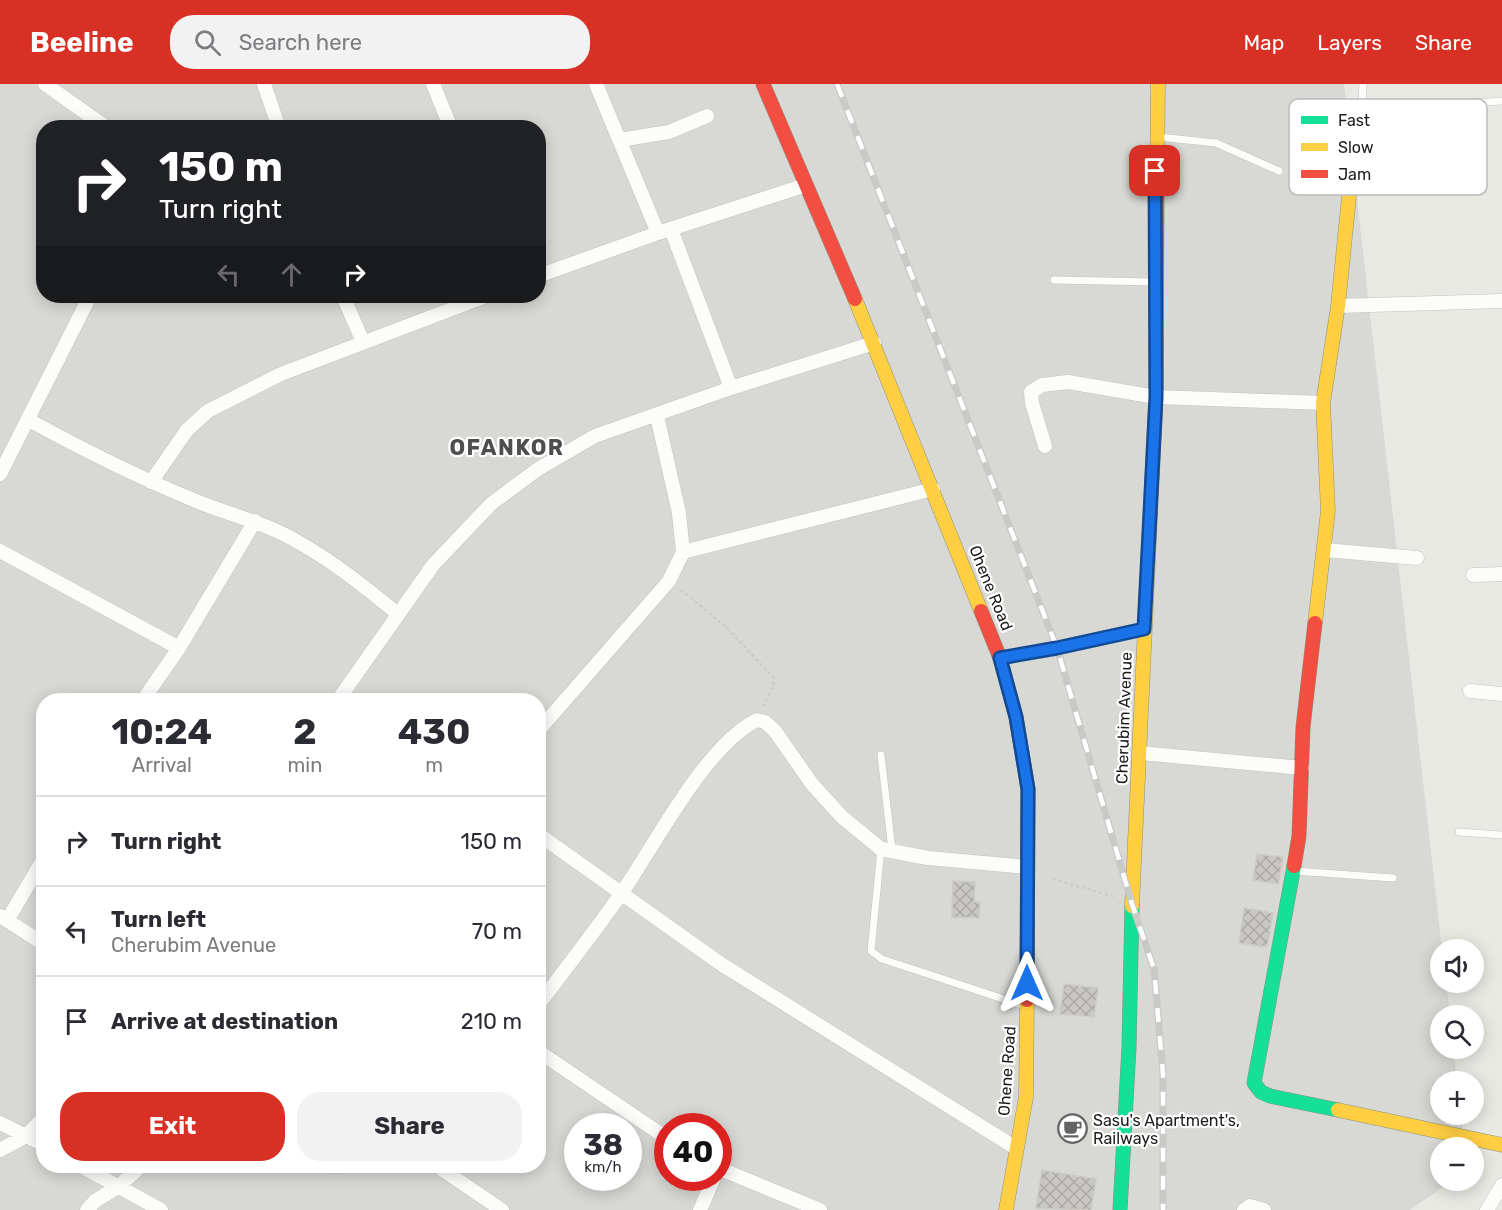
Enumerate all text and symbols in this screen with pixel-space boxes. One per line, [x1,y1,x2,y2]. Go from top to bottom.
search box [170,15,590,69]
text: Beeline [30,26,134,59]
icon: search [191,26,224,59]
text: Search here [239,29,362,56]
text: Map [1243,30,1284,55]
text: Layers [1317,30,1382,55]
text: Share [1415,30,1472,55]
legend [1289,99,1487,195]
text: Fast [1338,111,1370,130]
text: Slow [1338,138,1374,157]
text: 150 m [159,142,283,192]
icon: right [60,144,138,222]
pin [1129,145,1180,196]
icon: arrive [1138,154,1171,187]
text: Jam [1338,165,1371,184]
text: Turn right [159,193,282,225]
icon: left [212,258,245,291]
icon: ahead [275,258,308,291]
icon: right [338,258,371,291]
district label: OFANKOR [449,434,565,461]
street label: Ohene Road [965,543,1017,633]
street label: Cherubim Avenue [1112,652,1136,784]
text: 10:24 [111,710,212,753]
text: 2 [293,710,317,753]
text: 430 [398,710,471,753]
text: Arrival [132,753,192,777]
text: min [288,753,322,777]
text: m [425,753,443,777]
icon: right [60,825,93,858]
text: Turn right [111,828,221,855]
text: 150 m [461,828,522,855]
text: Turn left [111,906,206,933]
icon: left [60,915,93,948]
text: 70 m [472,918,522,945]
text: Cherubim Avenue [111,933,276,957]
map controls [1430,939,1484,1191]
button: sound [1430,939,1484,993]
position arrow [995,951,1059,1015]
icon: arrive [60,1005,93,1038]
button: search [1430,1005,1484,1059]
text: Arrive at destination [111,1008,338,1035]
text: 210 m [461,1008,522,1035]
street label: Ohene Road [994,1025,1020,1117]
button: + [1430,1071,1484,1125]
button: Exit [60,1092,285,1161]
button: Share [297,1092,522,1161]
place label: Sasu's Apartment's, Railways [1093,1111,1240,1148]
speed limit sign: 40 [654,1113,732,1191]
cafe icon: Sasu's Apartment's, Railways [1056,1113,1088,1145]
text: 38 [583,1127,623,1163]
button: − [1430,1137,1484,1191]
text: km/h [584,1158,622,1176]

